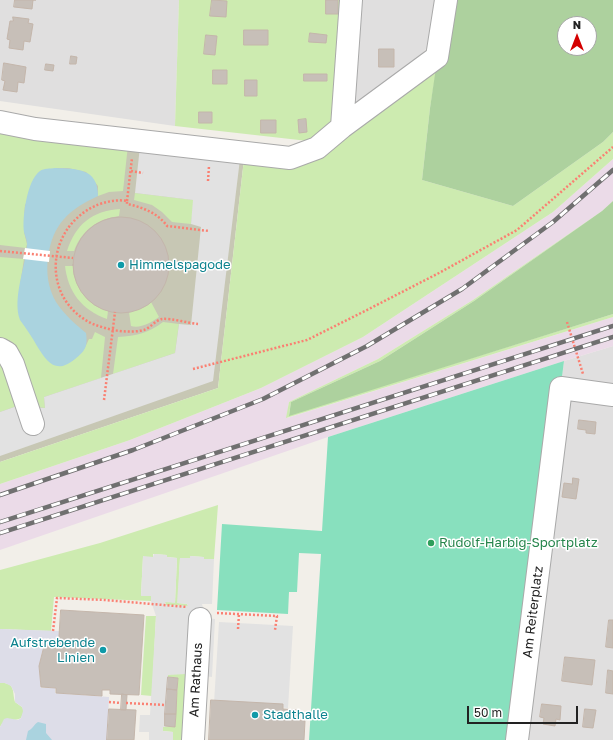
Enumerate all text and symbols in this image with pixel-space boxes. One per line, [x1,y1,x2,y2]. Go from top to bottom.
north arrow [557,16,597,56]
text: N [573,18,581,31]
place label: Himmelspagode [129,257,231,273]
marker: Himmelspagode [116,260,126,270]
place label: Rudolf-Harbig-Sportplatz [439,535,598,551]
marker: Rudolf-Harbig-Sportplatz [426,538,436,548]
street label: Am Reiterplatz [520,565,546,659]
place label: Aufstrebende Linien [10,635,95,666]
street label: Am Rathaus [186,642,206,718]
marker: Aufstrebende Linien [98,645,108,655]
scale bar [469,698,580,724]
text: 50 m [474,705,502,720]
place label: Stadthalle [263,707,328,723]
marker: Stadthalle [250,710,260,720]

